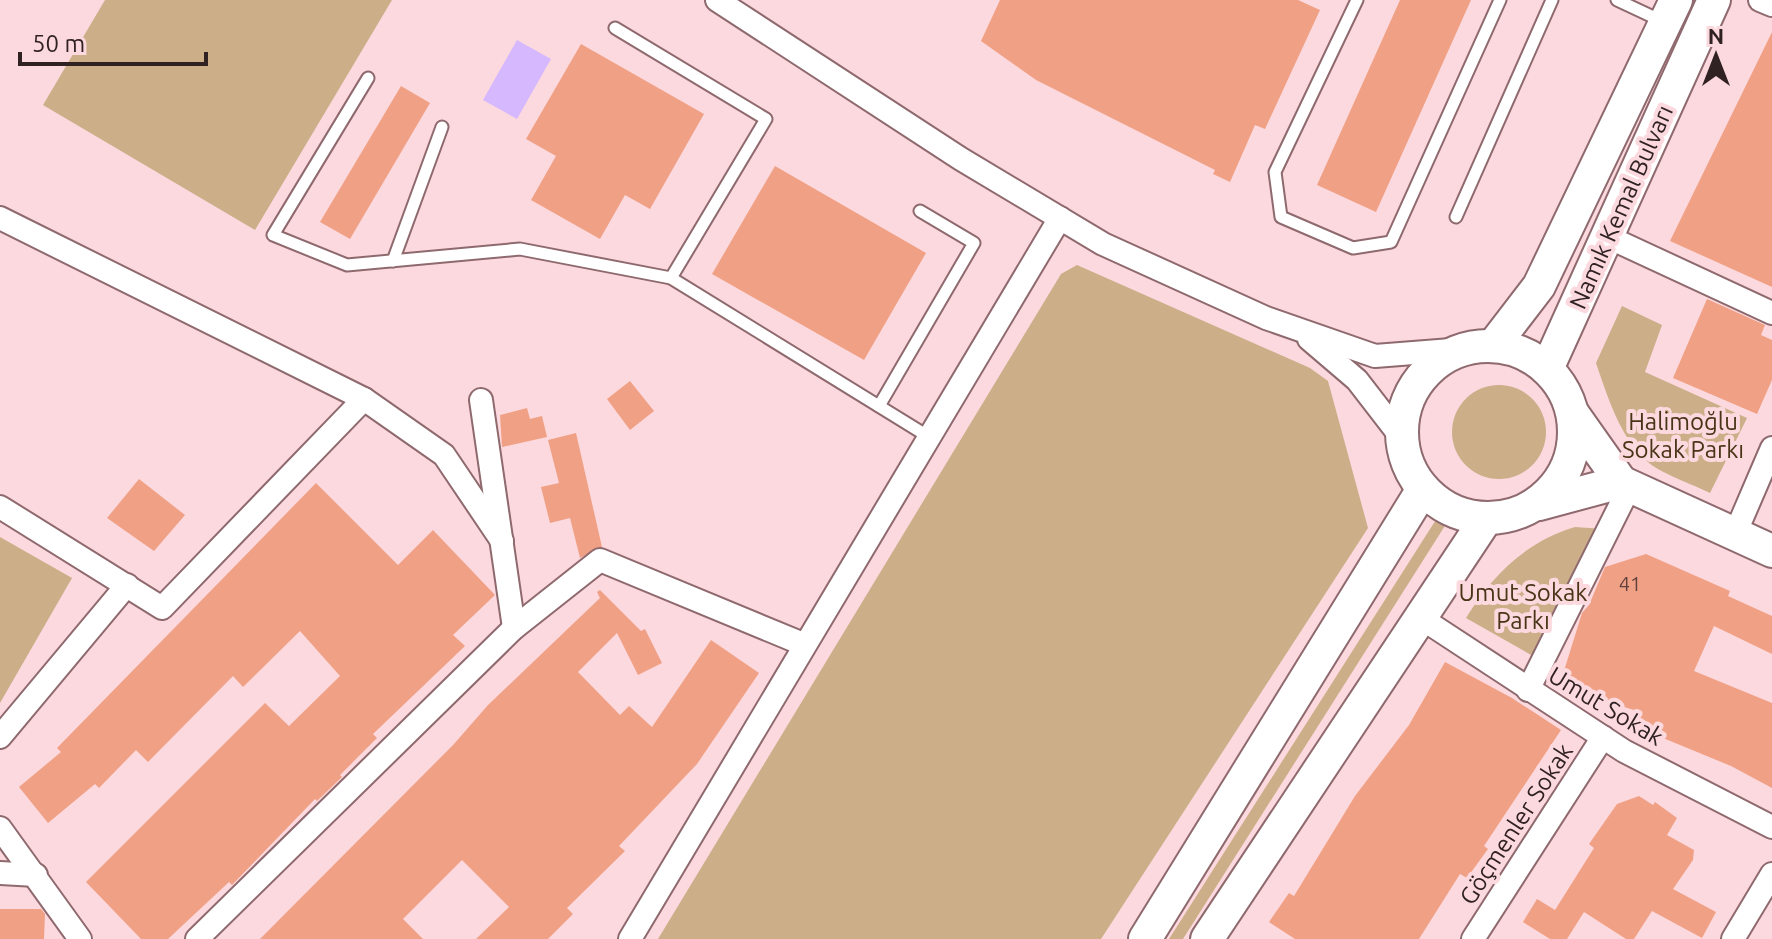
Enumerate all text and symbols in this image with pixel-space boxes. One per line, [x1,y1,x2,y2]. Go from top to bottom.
scale bar [20,16,206,66]
north arrow [1676,16,1756,96]
text: N [1708,23,1724,48]
text: 50 m [32,30,85,57]
street label: Namık Kemal Bulvarı [1564,101,1678,313]
park label: Halimoğlu Sokak Parkı [1622,408,1744,463]
house number: 41 [1619,572,1641,595]
park label: Umut Sokak Parkı [1459,579,1587,634]
street label: Umut Sokak [1544,661,1668,751]
street label: Göçmenler Sokak [1454,739,1578,909]

